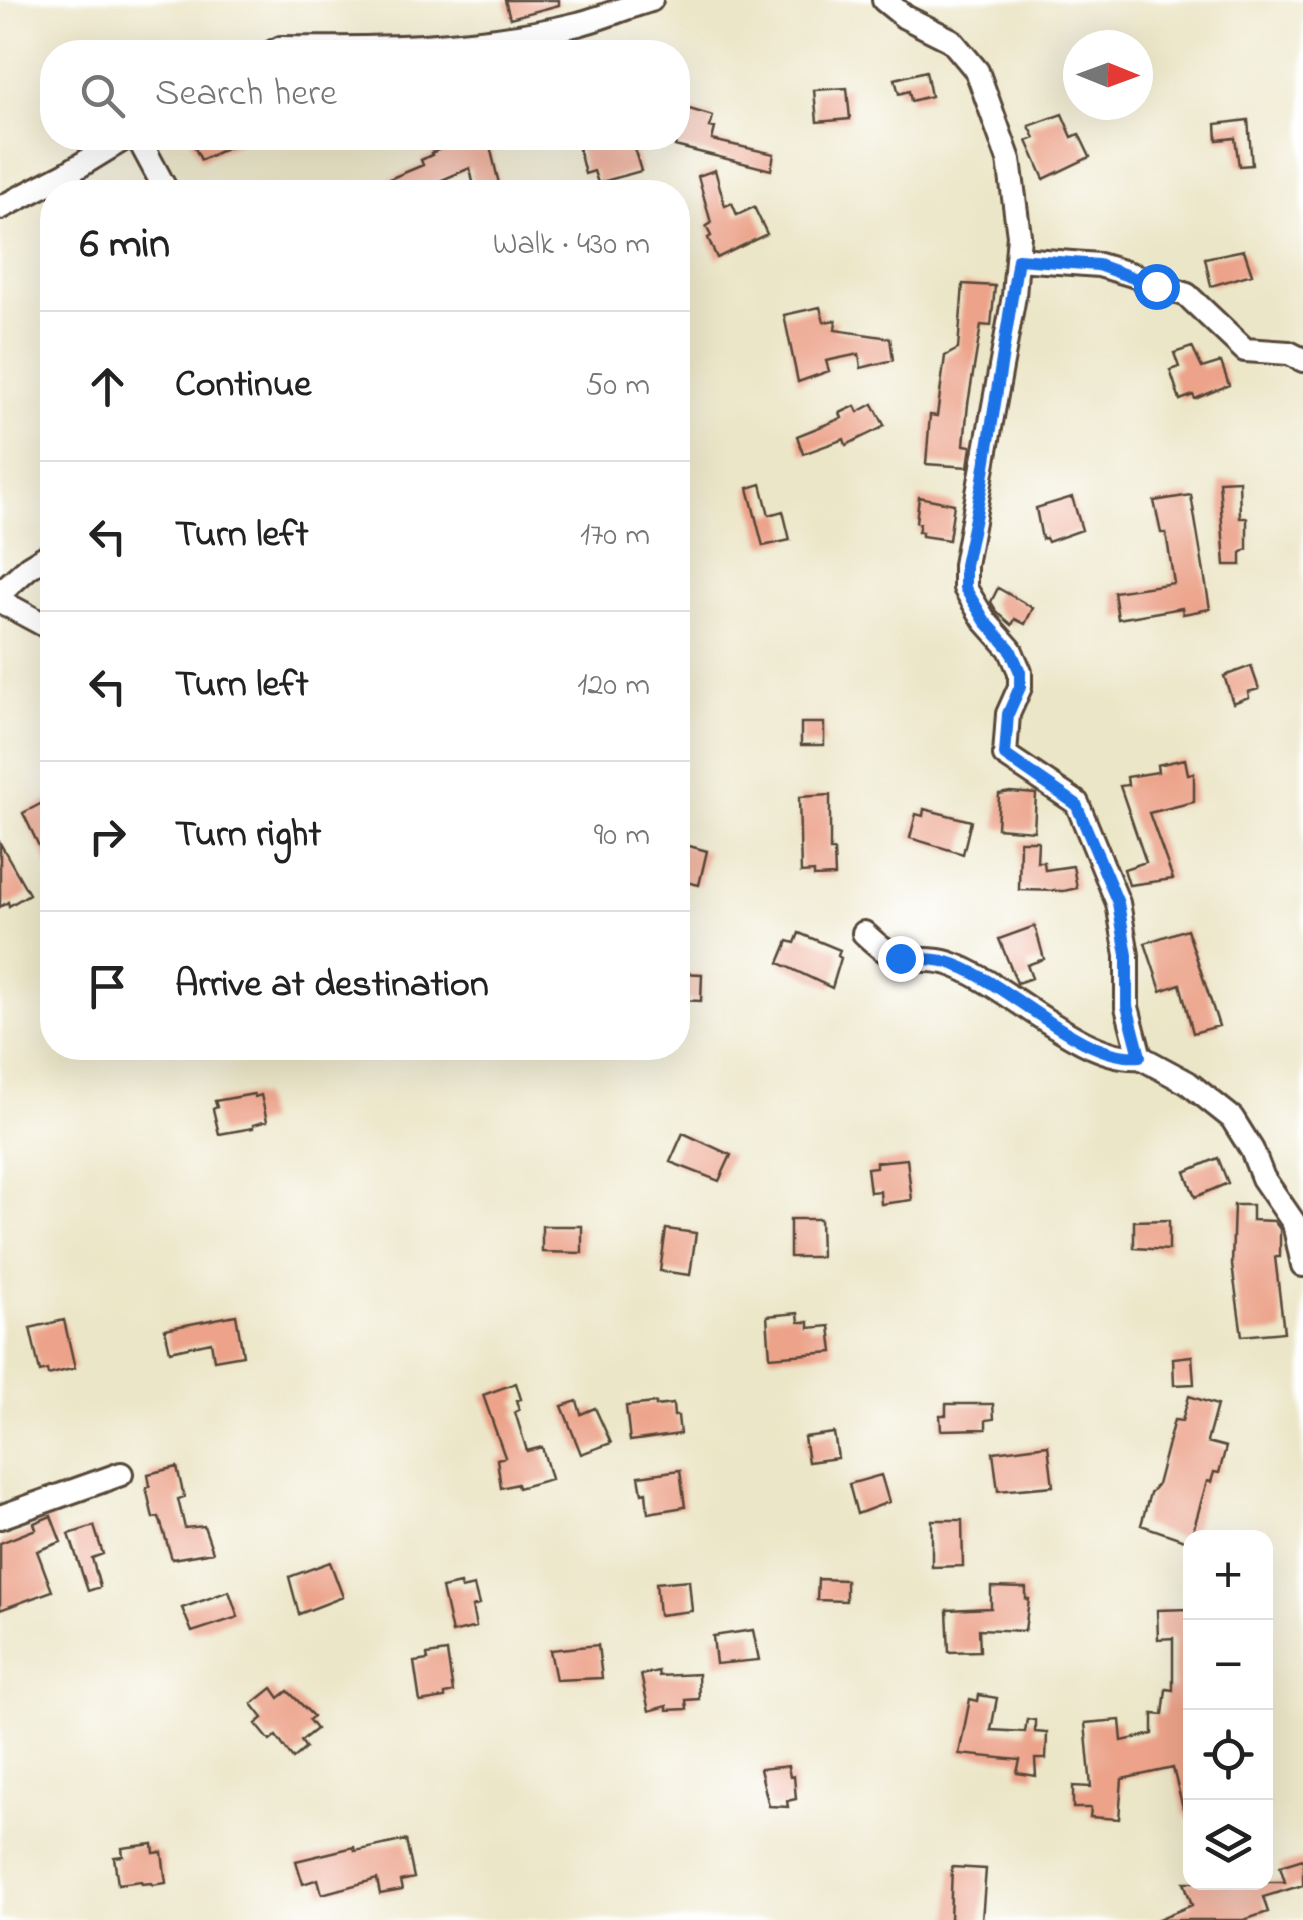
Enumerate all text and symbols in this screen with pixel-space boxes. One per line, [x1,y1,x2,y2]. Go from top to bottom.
north arrow [1063,30,1153,120]
search box [40,40,690,150]
text: Search here [155,67,337,123]
icon: search [75,68,130,123]
text: 6 min [80,215,170,276]
text: Walk · 430 m [493,222,650,269]
route start [1134,264,1180,310]
text: Continue [175,358,311,414]
icon: ahead [80,359,135,414]
text: 50 m [585,363,650,410]
text: Turn left [175,508,308,564]
icon: left [80,509,135,564]
text: 170 m [580,513,650,560]
text: Turn left [175,658,308,714]
icon: left [80,659,135,714]
text: 120 m [577,663,650,710]
text: Turn right [175,808,321,864]
icon: right [80,809,135,864]
text: 90 m [594,813,650,860]
route end [878,936,924,982]
text: Arrive at destination [175,958,489,1014]
icon: arrive [80,959,135,1014]
map controls [1183,1530,1273,1890]
button: + [1183,1530,1273,1620]
button: − [1183,1620,1273,1710]
button: locate [1183,1710,1273,1800]
button: layers [1183,1800,1273,1890]

